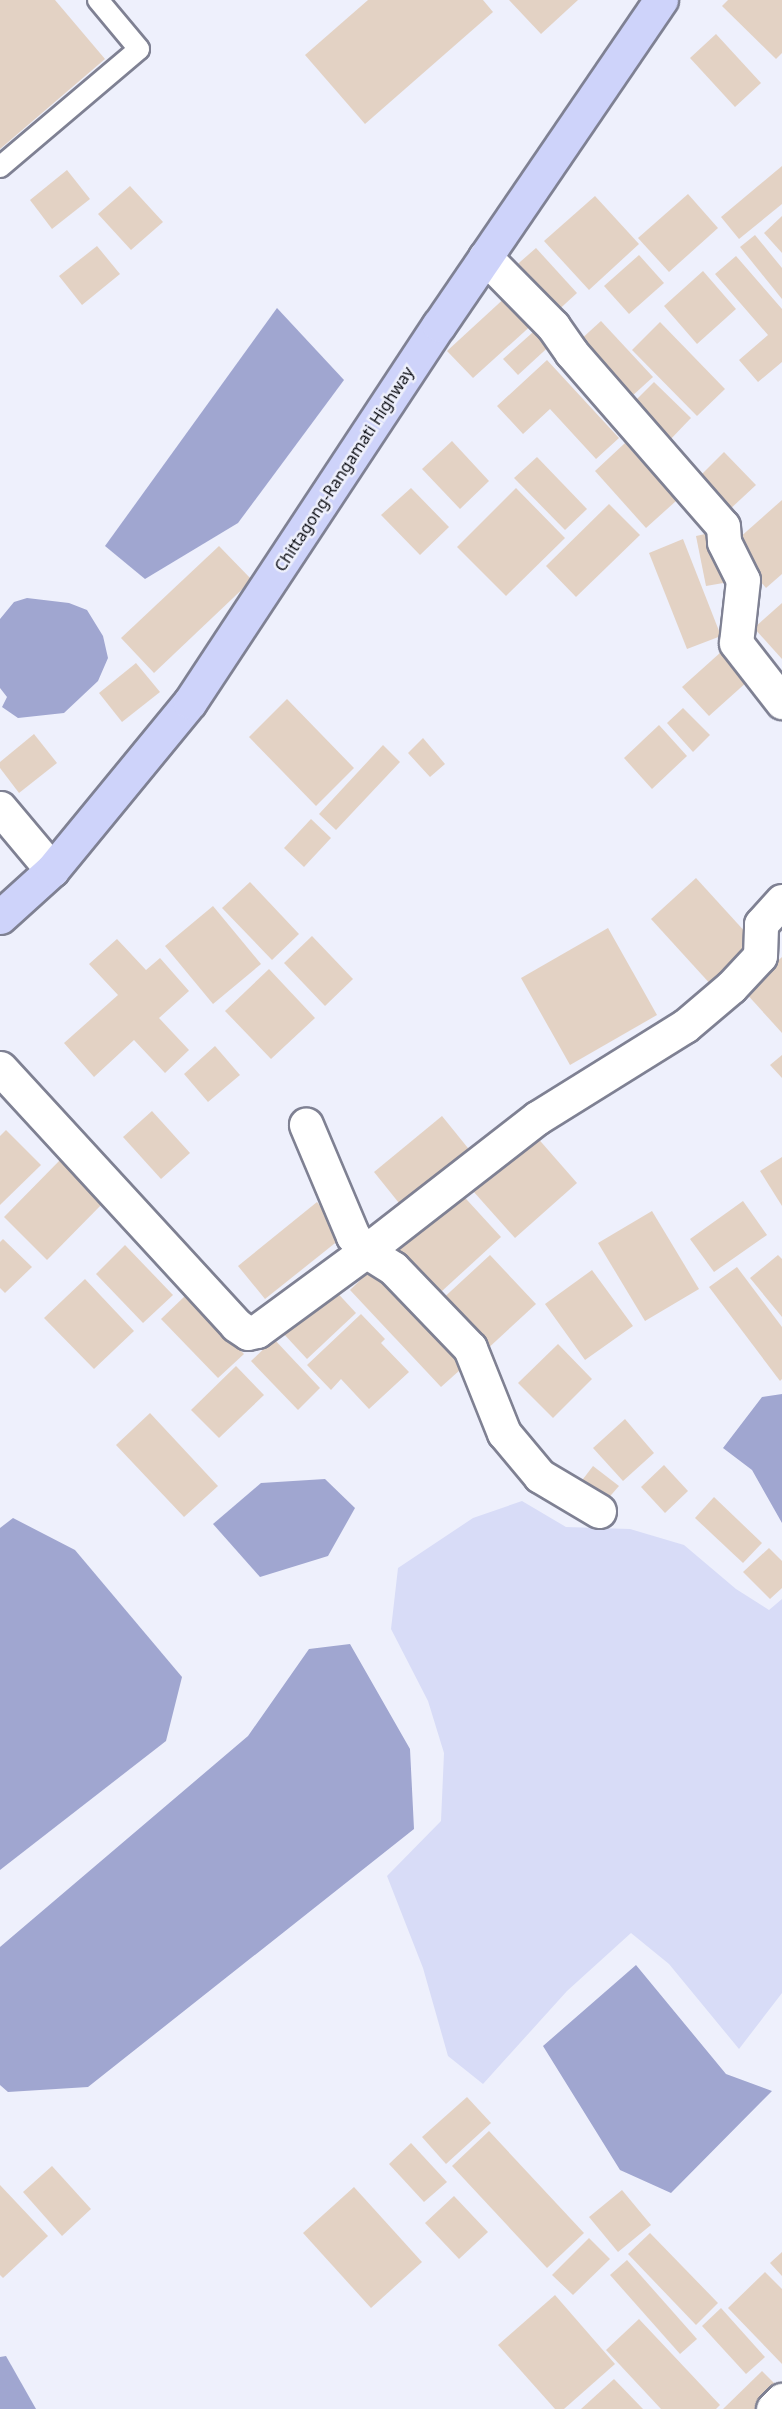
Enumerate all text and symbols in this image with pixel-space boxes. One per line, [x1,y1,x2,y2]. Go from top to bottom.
street label: Chittagong-Rangamati Highway [271,363,417,575]

